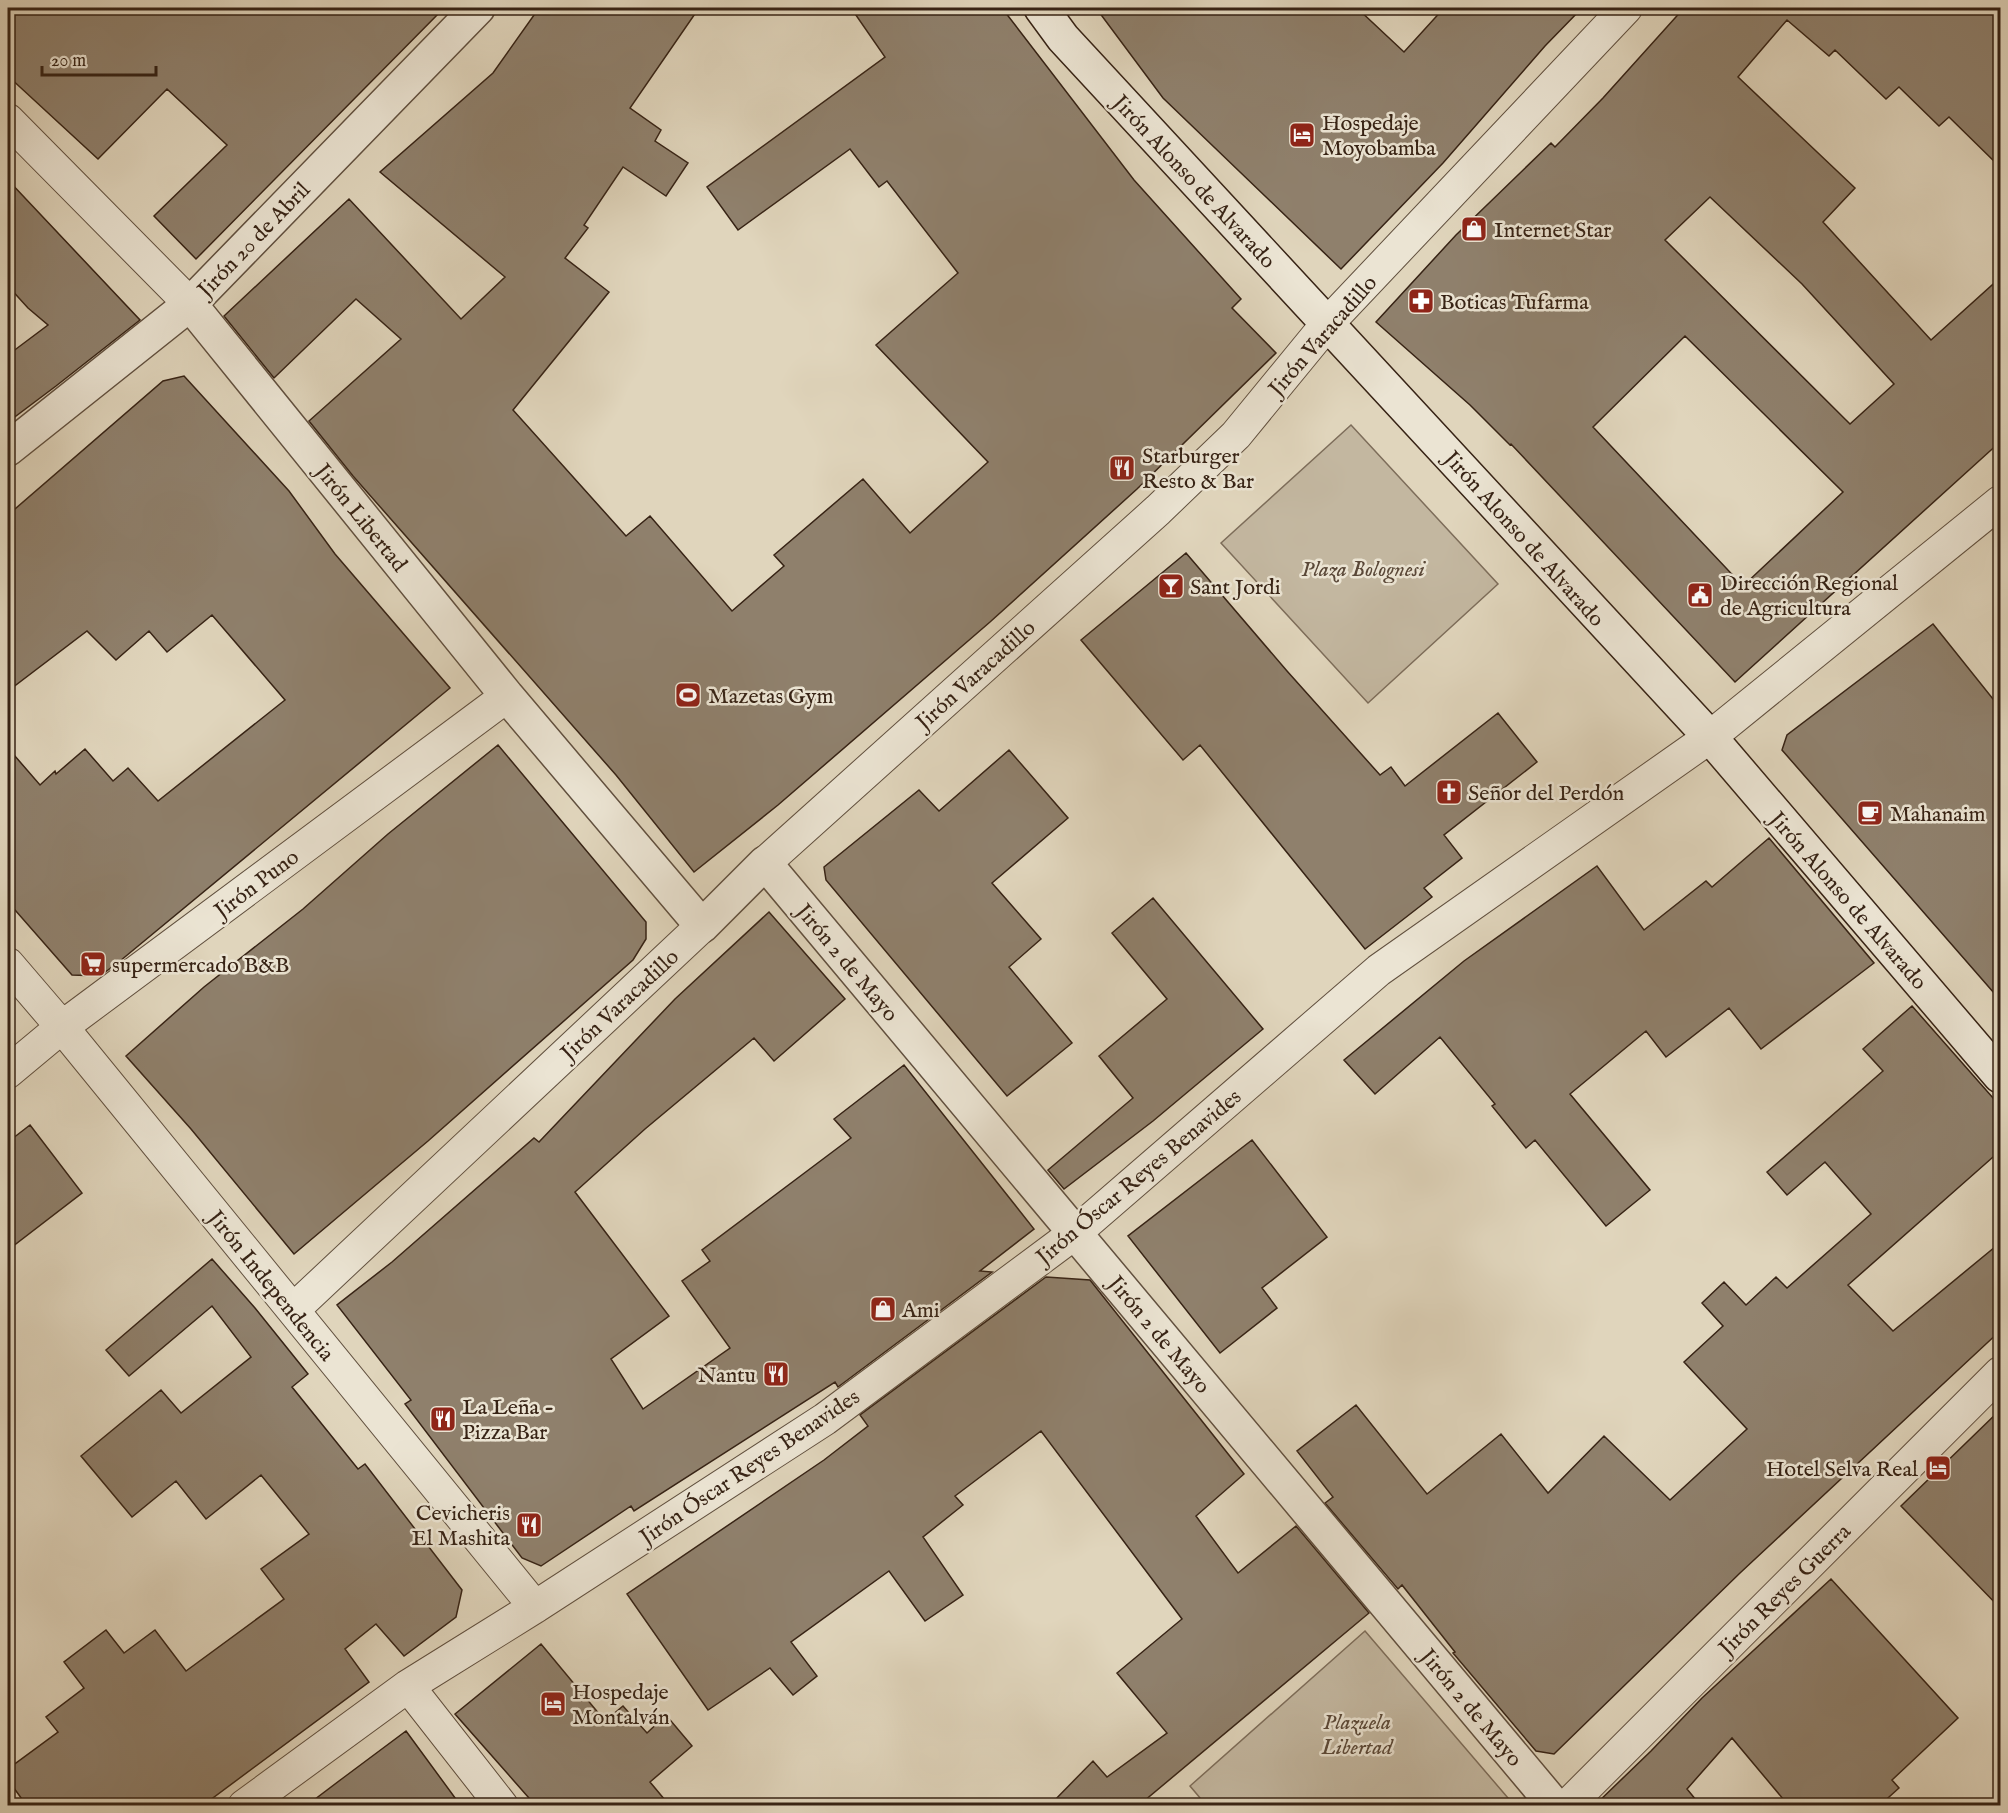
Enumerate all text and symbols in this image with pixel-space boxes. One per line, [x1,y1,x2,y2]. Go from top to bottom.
scale bar [42,39,156,77]
text: 20 m [51,50,86,73]
street label: Jirón Alonso de Alvarado [1104,87,1281,275]
place label: Hospedaje Moyobamba [1322,110,1436,163]
hotel icon: Hospedaje Moyobamba [1287,120,1317,150]
street label: Jirón 20 de Abril [190,177,317,306]
shop icon: Internet Star [1459,214,1489,244]
place label: Internet Star [1494,217,1611,245]
street label: Jirón Varacadillo [1261,270,1384,405]
pharmacy icon: Boticas Tufarma [1406,286,1436,316]
place label: Boticas Tufarma [1440,289,1589,317]
place label: Starburger Resto & Bar [1142,443,1254,496]
street label: Jirón Alonso de Alvarado [1435,443,1610,633]
restaurant icon: Starburger Resto & Bar [1107,453,1137,483]
street label: Jirón Libertad [306,456,413,578]
park label: Plaza Bolognesi [1301,556,1426,584]
place label: Dirección Regional de Agricultura [1720,570,1898,623]
bar icon: Sant Jordi [1156,571,1186,601]
place label: Sant Jordi [1190,574,1281,602]
public building icon: Dirección Regional de Agricultura [1685,580,1715,610]
street label: Jirón Varacadillo [908,614,1042,739]
sports icon: Mazetas Gym [673,680,703,710]
place label: Mazetas Gym [708,683,833,711]
church icon: Señor del Perdón [1434,777,1464,807]
place label: Señor del Perdón [1468,780,1625,808]
cafe icon: Mahanaim [1855,798,1885,828]
place label: Mahanaim [1890,801,1986,829]
street label: Jirón Alonso de Alvarado [1760,804,1933,996]
street label: Jirón Puno [207,844,305,927]
street label: Jirón 2 de Mayo [787,896,904,1028]
street label: Jirón Varacadillo [553,943,685,1069]
supermarket icon: supermercado B&B [78,949,108,979]
place label: supermercado B&B [112,952,289,980]
street label: Jirón Óscar Reyes Benavides [1029,1083,1248,1274]
street label: Jirón Independencia [199,1203,340,1368]
street label: Jirón 2 de Mayo [1099,1268,1216,1400]
shop icon: Ami [868,1294,898,1324]
place label: Ami [901,1297,940,1325]
restaurant icon: Nantu [761,1359,791,1389]
place label: Nantu [697,1362,756,1390]
street label: Jirón Óscar Reyes Benavides [632,1383,866,1554]
place label: La Leña - Pizza Bar [462,1394,554,1447]
restaurant icon: La Leña - Pizza Bar [428,1404,458,1434]
hotel icon: Hotel Selva Real [1923,1453,1953,1483]
place label: Hotel Selva Real [1766,1456,1918,1484]
place label: Cevicheris El Mashita [411,1500,510,1553]
restaurant icon: Cevicheris El Mashita [514,1510,544,1540]
street label: Jirón Reyes Guerra [1711,1518,1858,1665]
street label: Jirón 2 de Mayo [1411,1641,1528,1773]
place label: Hospedaje Montalván [572,1679,670,1732]
hotel icon: Hospedaje Montalván [538,1689,568,1719]
park label: Plazuela Libertad [1320,1709,1394,1762]

